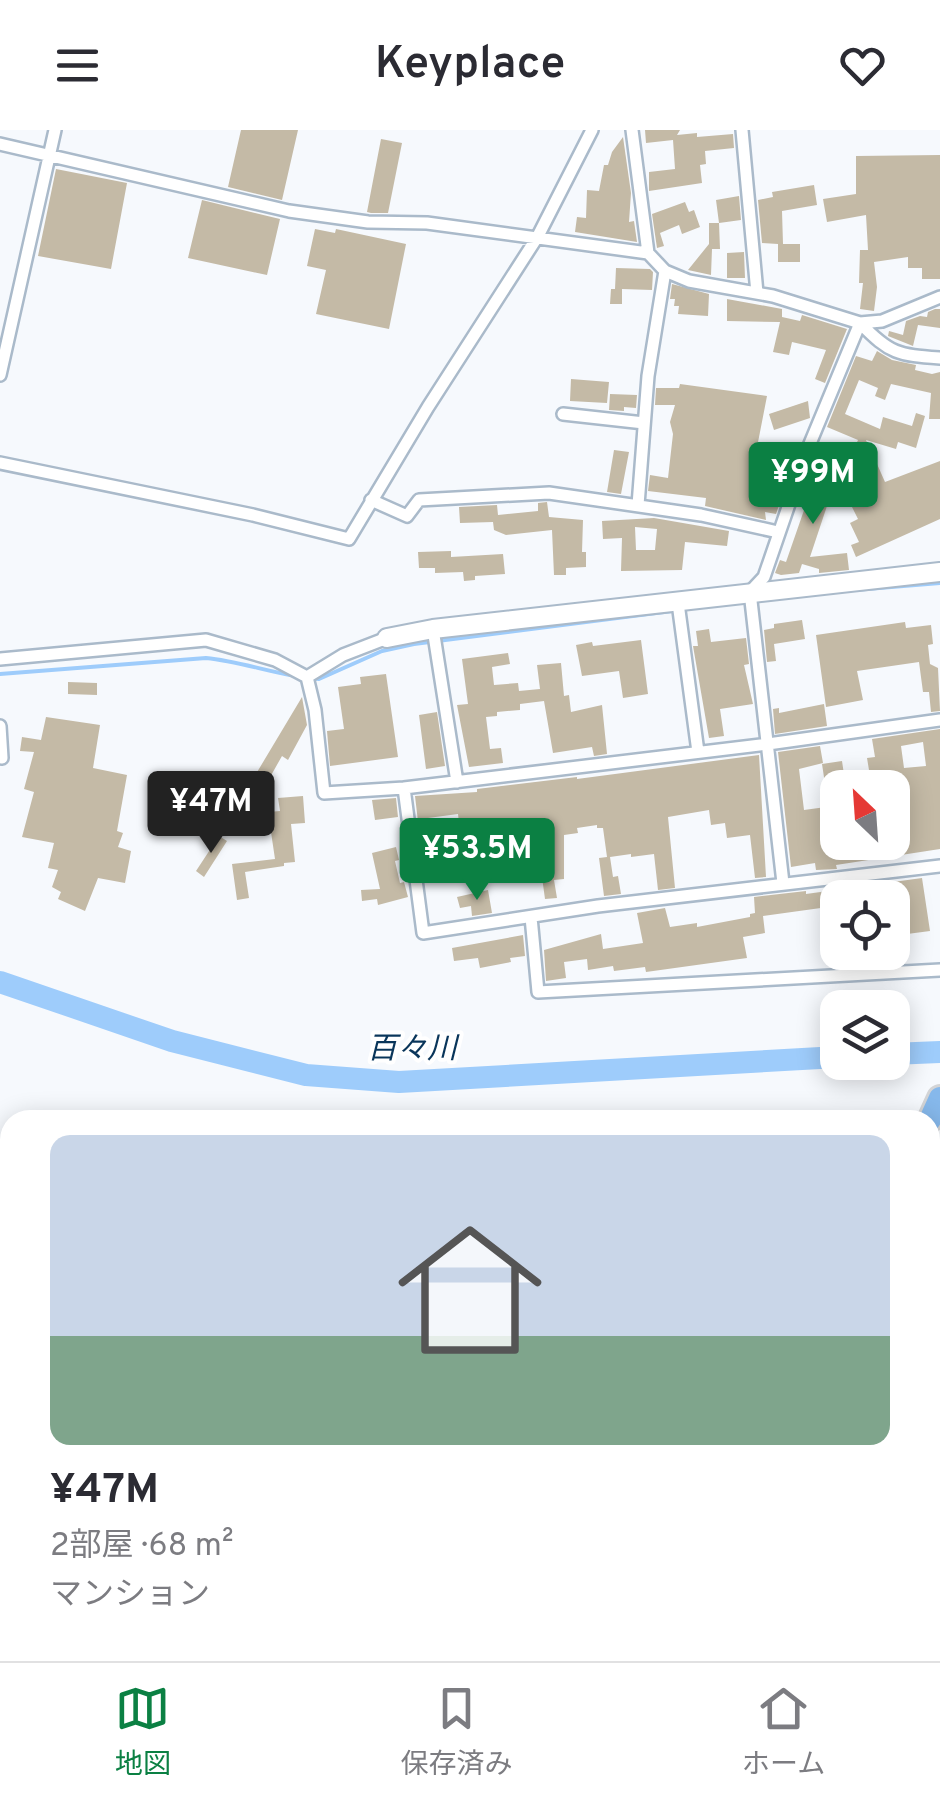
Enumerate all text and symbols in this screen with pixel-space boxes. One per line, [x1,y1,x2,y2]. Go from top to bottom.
text: Keyplace [375,37,565,94]
icon: menu [50,38,105,93]
icon: heart [835,38,890,93]
pin: ¥99M [754,442,872,527]
text: ¥99M [771,454,855,494]
north arrow [820,770,910,860]
map controls [820,770,910,1080]
pin: ¥47M [152,771,270,856]
text: ¥47M [169,783,253,823]
pin: ¥53.5M [396,818,558,903]
text: ¥53.5M [422,830,532,870]
button: locate [820,880,910,970]
button: layers [820,990,910,1080]
water label: 百々川 [367,1032,460,1069]
icon: home [380,1200,560,1380]
text: ¥47M [50,1465,159,1518]
text: 2部屋 · 68 m² [50,1527,234,1567]
text: マンション [50,1576,210,1616]
tab: 地図 [115,1681,171,1784]
tab: 保存済み [400,1681,512,1784]
tab: ホーム [742,1681,825,1784]

